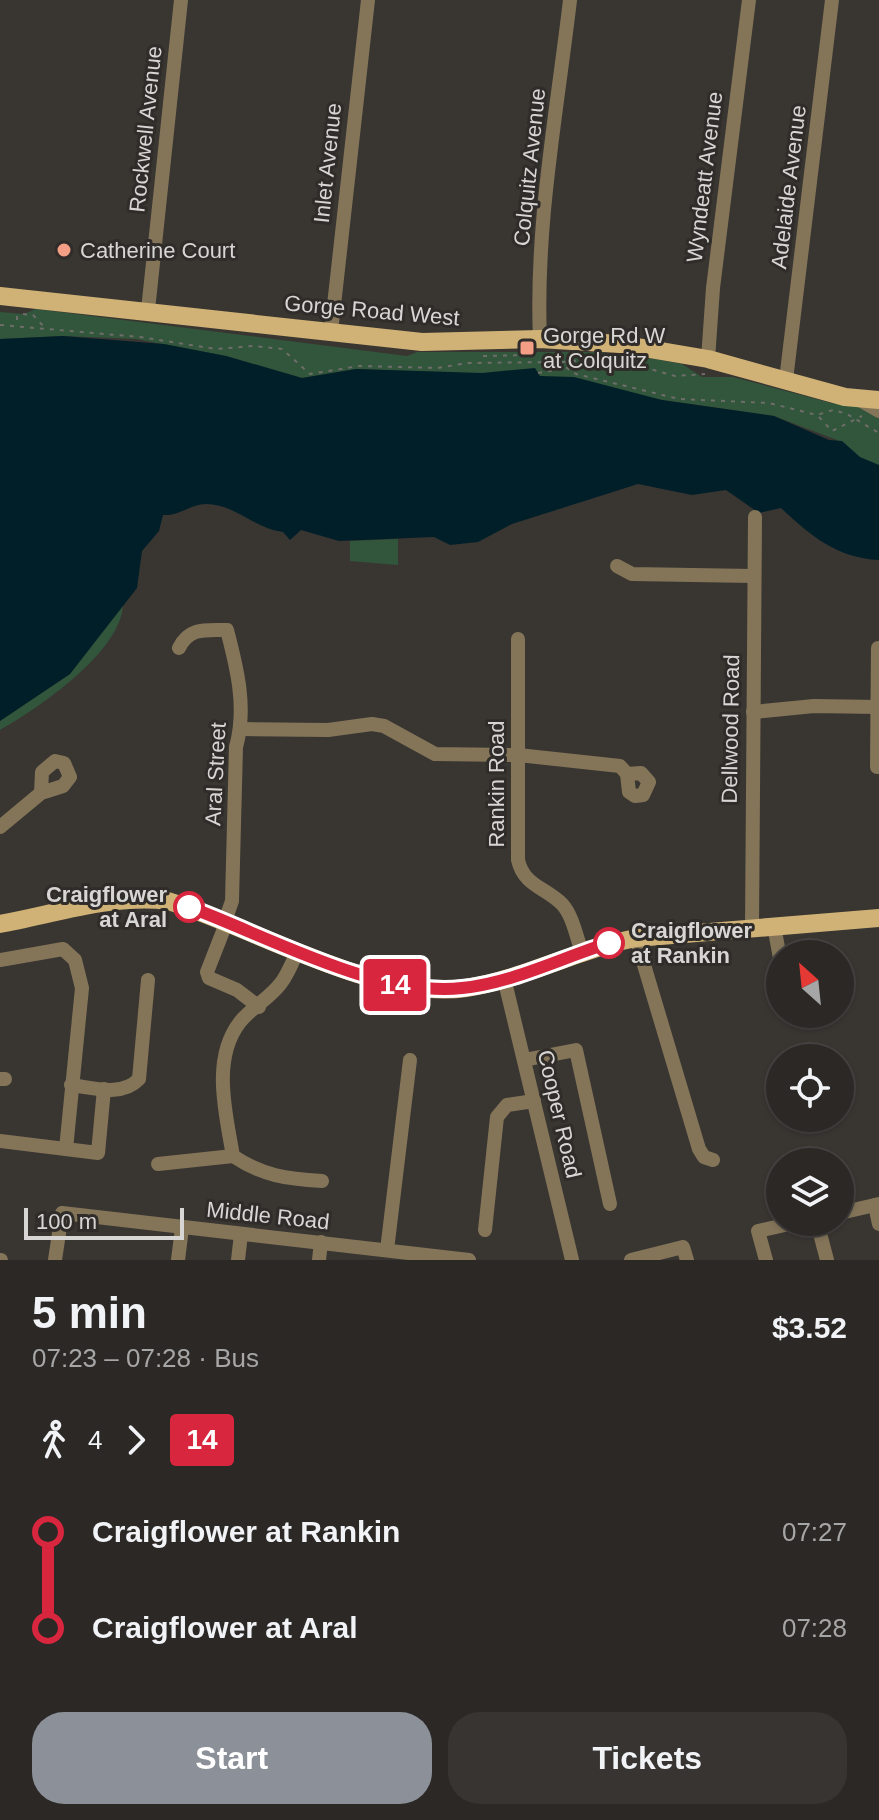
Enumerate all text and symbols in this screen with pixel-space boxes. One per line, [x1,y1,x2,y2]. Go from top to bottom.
street label: Rockwell Avenue [124,45,167,213]
street label: Colquitz Avenue [509,87,550,247]
street label: Wyndeatt Avenue [682,90,727,264]
street label: Inlet Avenue [309,102,346,224]
street label: Adelaide Avenue [766,104,811,270]
place label: Catherine Court [80,238,235,263]
marker: Catherine Court [55,241,73,259]
street label: Gorge Road West [283,290,461,331]
place label: Gorge Rd W at Colquitz [543,323,665,373]
marker: Gorge Rd W at Colquitz [518,339,536,357]
street label: Dellwood Road [717,654,744,804]
street label: Rankin Road [484,720,509,848]
street label: Aral Street [200,721,231,827]
place label: Craigflower at Aral [46,882,167,932]
marker: Craigflower at Aral [174,892,204,922]
place label: Craigflower at Rankin [631,918,752,968]
marker: Craigflower at Rankin [594,928,624,958]
north arrow [766,940,854,1028]
map controls [766,940,854,1236]
line badge: 14 [359,959,431,1011]
text: 14 [379,969,411,1000]
button: locate [766,1044,854,1132]
street label: Cooper Road [533,1048,586,1181]
button: layers [766,1148,854,1236]
street label: Middle Road [205,1197,331,1234]
scale bar [24,1204,184,1240]
text: 100 m [36,1209,97,1234]
text: 5 min [32,1288,147,1337]
text: $3.52 [772,1311,847,1344]
text: 07:23 – 07:28 · Bus [32,1343,259,1373]
icon: walk [32,1418,76,1462]
icon: forward [114,1418,158,1462]
text: 14 [186,1424,218,1455]
text: 4 [88,1425,102,1455]
text: Craigflower at Rankin [92,1515,400,1548]
text: 07:27 [782,1517,847,1547]
text: Craigflower at Aral [92,1611,358,1644]
text: 07:28 [782,1613,847,1643]
button: Start [32,1712,432,1804]
button: Tickets [448,1712,847,1804]

